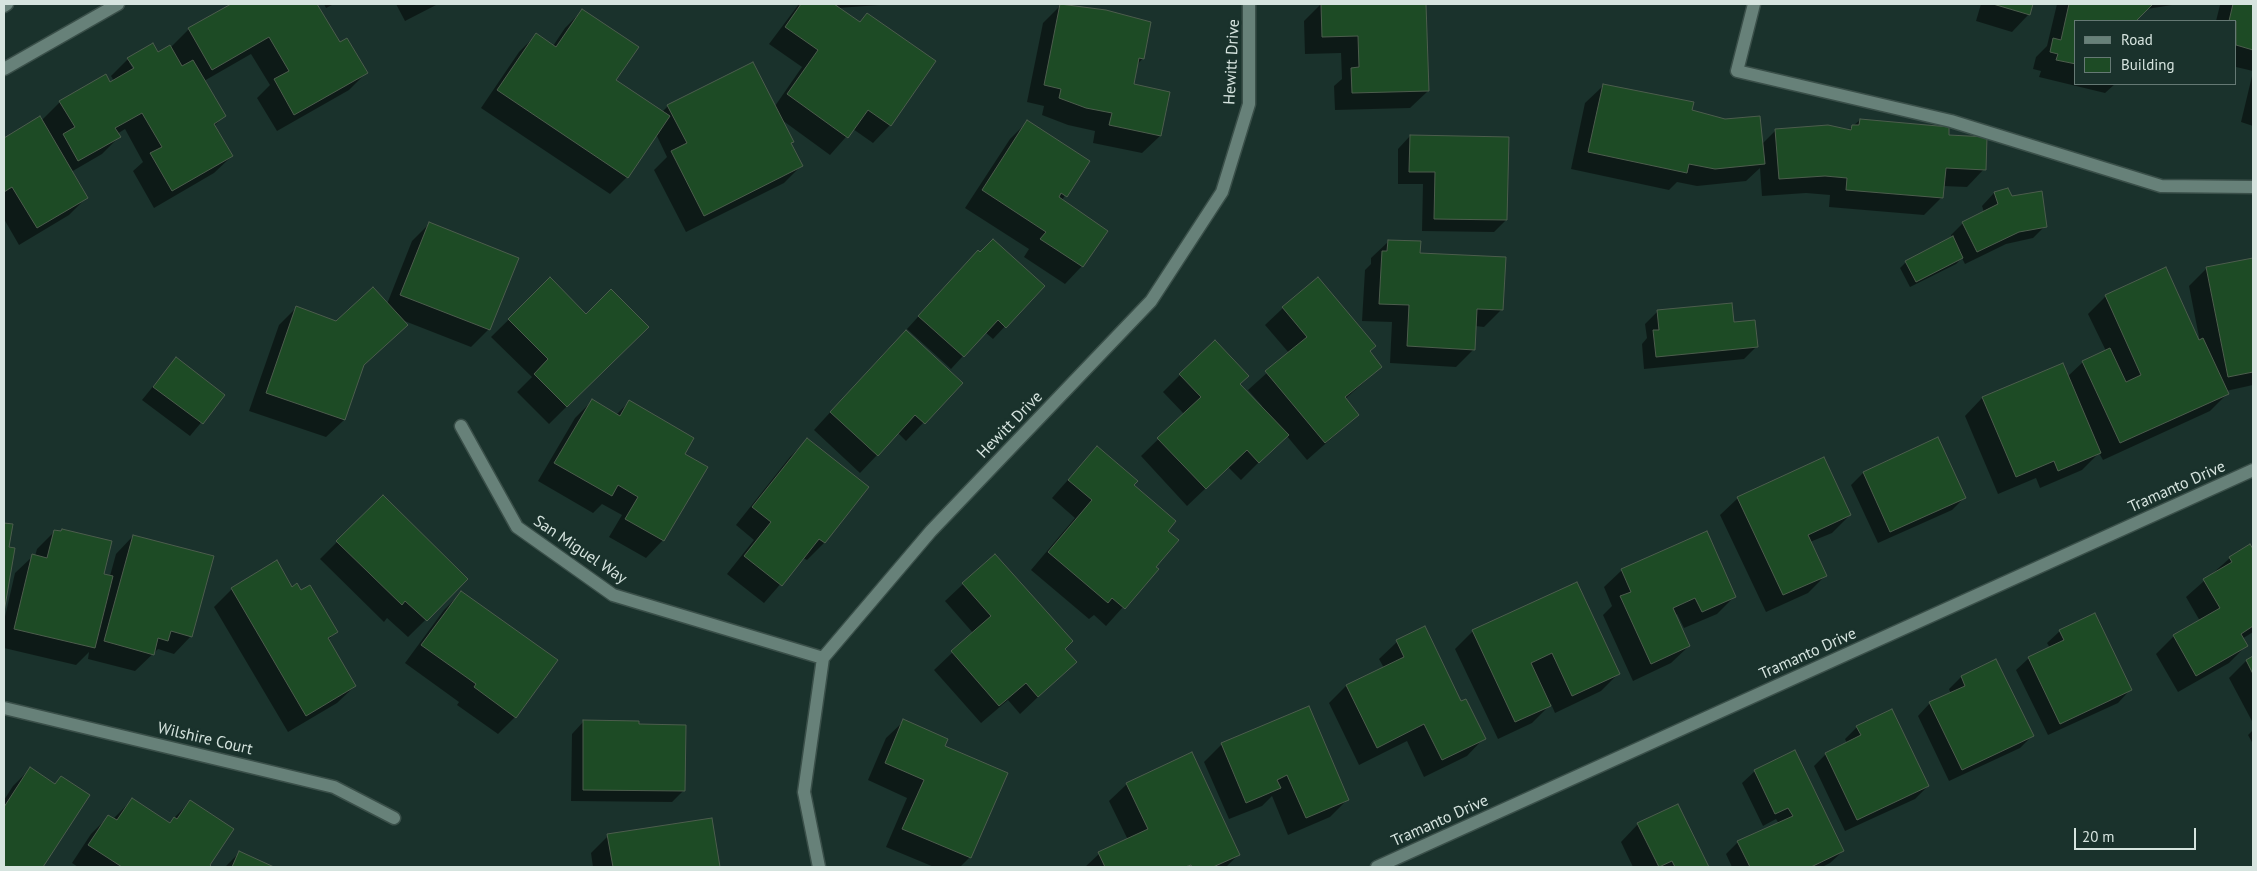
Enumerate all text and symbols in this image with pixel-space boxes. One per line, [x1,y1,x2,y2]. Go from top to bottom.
street label: Hewitt Drive [1220,19,1244,105]
legend [2074,20,2237,85]
text: Road [2121,30,2153,49]
text: Building [2121,55,2175,74]
street label: Hewitt Drive [973,387,1047,463]
street label: Tramanto Drive [2125,457,2229,517]
street label: San Miguel Way [530,512,630,588]
street label: Tramanto Drive [1756,624,1860,684]
street label: Wilshire Court [156,719,254,759]
street label: Tramanto Drive [1388,791,1492,851]
scale bar [2077,818,2200,850]
text: 20 m [2082,827,2115,846]

